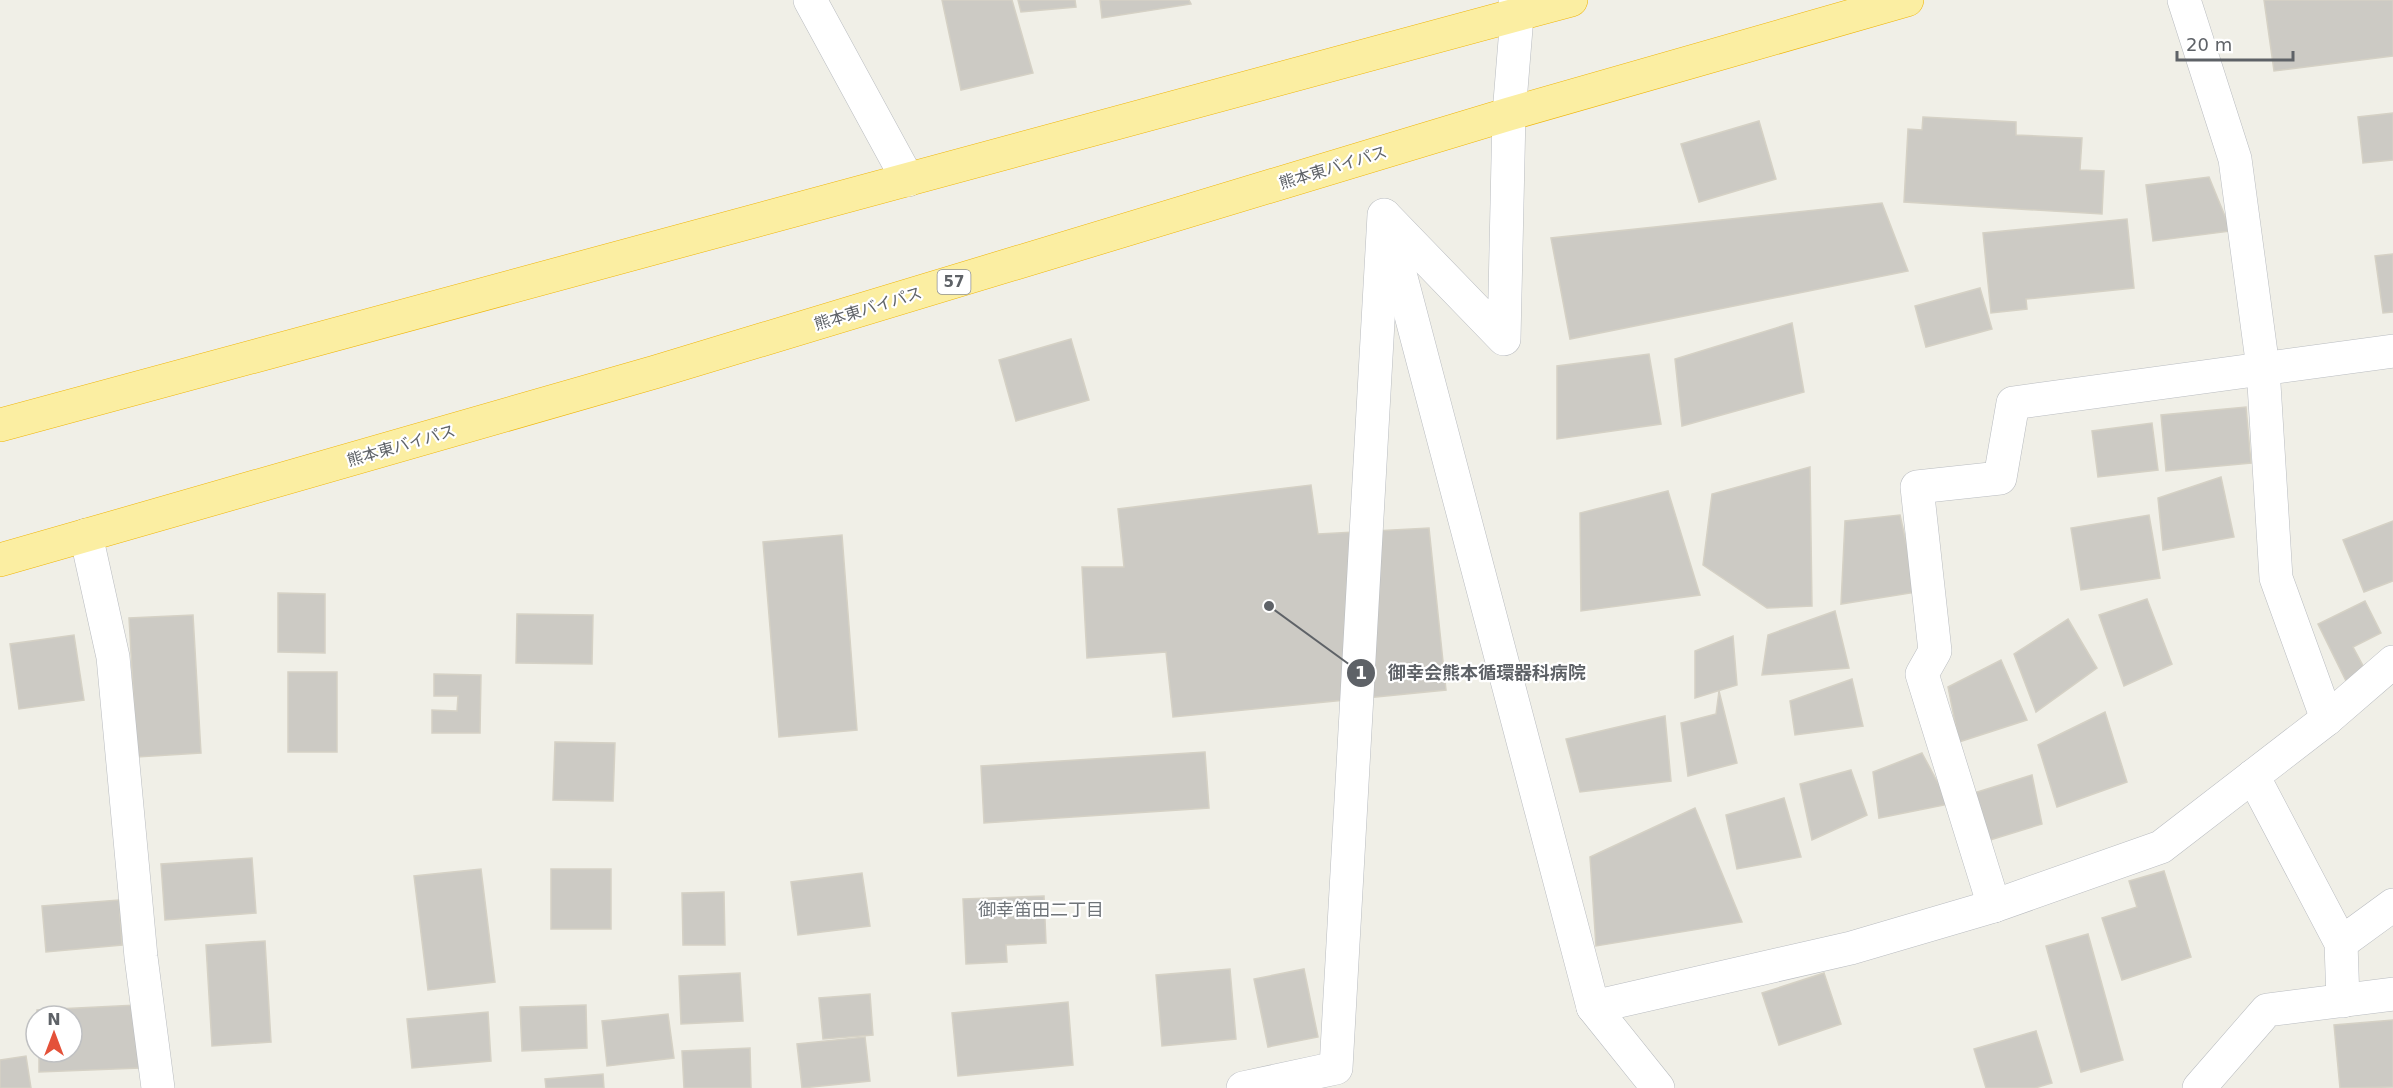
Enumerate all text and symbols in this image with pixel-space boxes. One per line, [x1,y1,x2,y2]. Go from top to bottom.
scale bar [2177,24,2292,62]
text: 20 m [2186,34,2232,55]
street label: 熊本東バイパス [1277,142,1389,193]
road number: 57 [938,270,970,294]
street label: 熊本東バイパス [812,283,924,334]
street label: 熊本東バイパス [345,421,457,470]
callout: 御幸会熊本循環器科病院 [1346,655,1598,691]
text: 1 [1355,662,1367,683]
text: 御幸会熊本循環器科病院 [1387,662,1586,683]
district label: 御幸笛田二丁目 [978,899,1104,920]
north arrow [24,1004,84,1064]
text: N [47,1010,61,1029]

